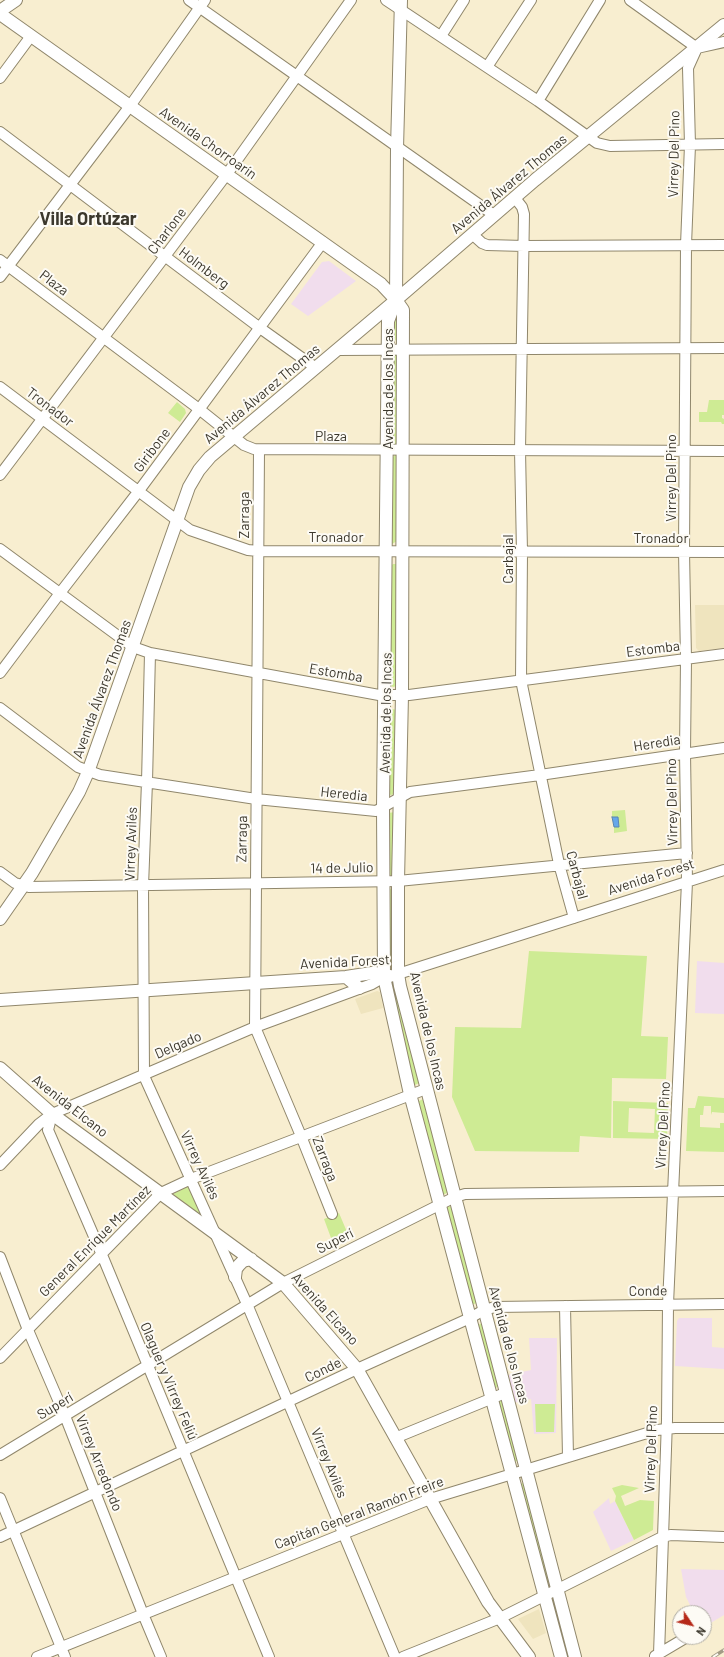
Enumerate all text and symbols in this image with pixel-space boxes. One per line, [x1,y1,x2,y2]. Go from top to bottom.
street label: Avenida Chorroarín [156,103,260,183]
street label: Virrey Del Pino [665,110,683,198]
street label: Avenida Álvarez Thomas [448,131,570,237]
street label: Charlone [144,204,190,258]
district label: Villa Ortúzar [39,208,137,230]
street label: Holmberg [175,244,233,292]
street label: Plaza [36,267,72,299]
street label: Avenida de los Incas [380,328,396,450]
street label: Avenida Álvarez Thomas [201,341,323,447]
street label: Tronador [23,384,77,430]
street label: Giribone [130,425,174,475]
street label: Plaza [315,428,347,444]
street label: Virrey Del Pino [663,434,679,522]
street label: Zarraga [236,492,252,538]
street label: Tronador [309,529,363,545]
street label: Tronador [634,530,688,546]
street label: Carbajal [500,534,516,584]
street label: Avenida Álvarez Thomas [69,617,135,761]
street label: Estomba [625,637,681,661]
street label: Avenida de los Incas [377,652,395,774]
street label: Estomba [308,660,364,686]
street label: Heredia [632,731,682,755]
street label: Virrey Del Pino [663,758,681,846]
street label: Heredia [320,783,368,805]
street label: Virrey Avilés [121,807,141,881]
street label: Zarraga [233,815,251,863]
street label: Carbajal [563,849,591,901]
street label: Avenida Forest [606,855,696,899]
street label: 14 de Julio [310,859,374,877]
street label: Avenida Forest [300,951,390,973]
street label: Avenida de los Incas [406,970,450,1092]
street label: Delgado [152,1028,204,1062]
street label: Avenida Elcano [29,1071,111,1141]
street label: Virrey Del Pino [652,1081,674,1169]
street label: Virrey Avilés [177,1128,223,1202]
street label: Zarraga [309,1134,341,1184]
street label: General Enrique Martínez [36,1182,154,1300]
street label: Superí [314,1225,356,1257]
street label: Avenida Elcano [288,1269,362,1349]
street label: Conde [629,1282,667,1300]
street label: Avenida de los Incas [485,1284,533,1406]
street label: Olaguer y Virrey Feliú [137,1320,201,1442]
street label: Conde [302,1354,344,1386]
street label: Superí [34,1389,76,1423]
street label: Virrey Del Pino [641,1405,661,1493]
street label: Virrey Arredondo [72,1412,126,1514]
street label: Virrey Avilés [307,1426,351,1500]
street label: Capitán General Ramón Freire [272,1473,446,1553]
north arrow [672,1605,712,1645]
text: N [694,1625,709,1638]

